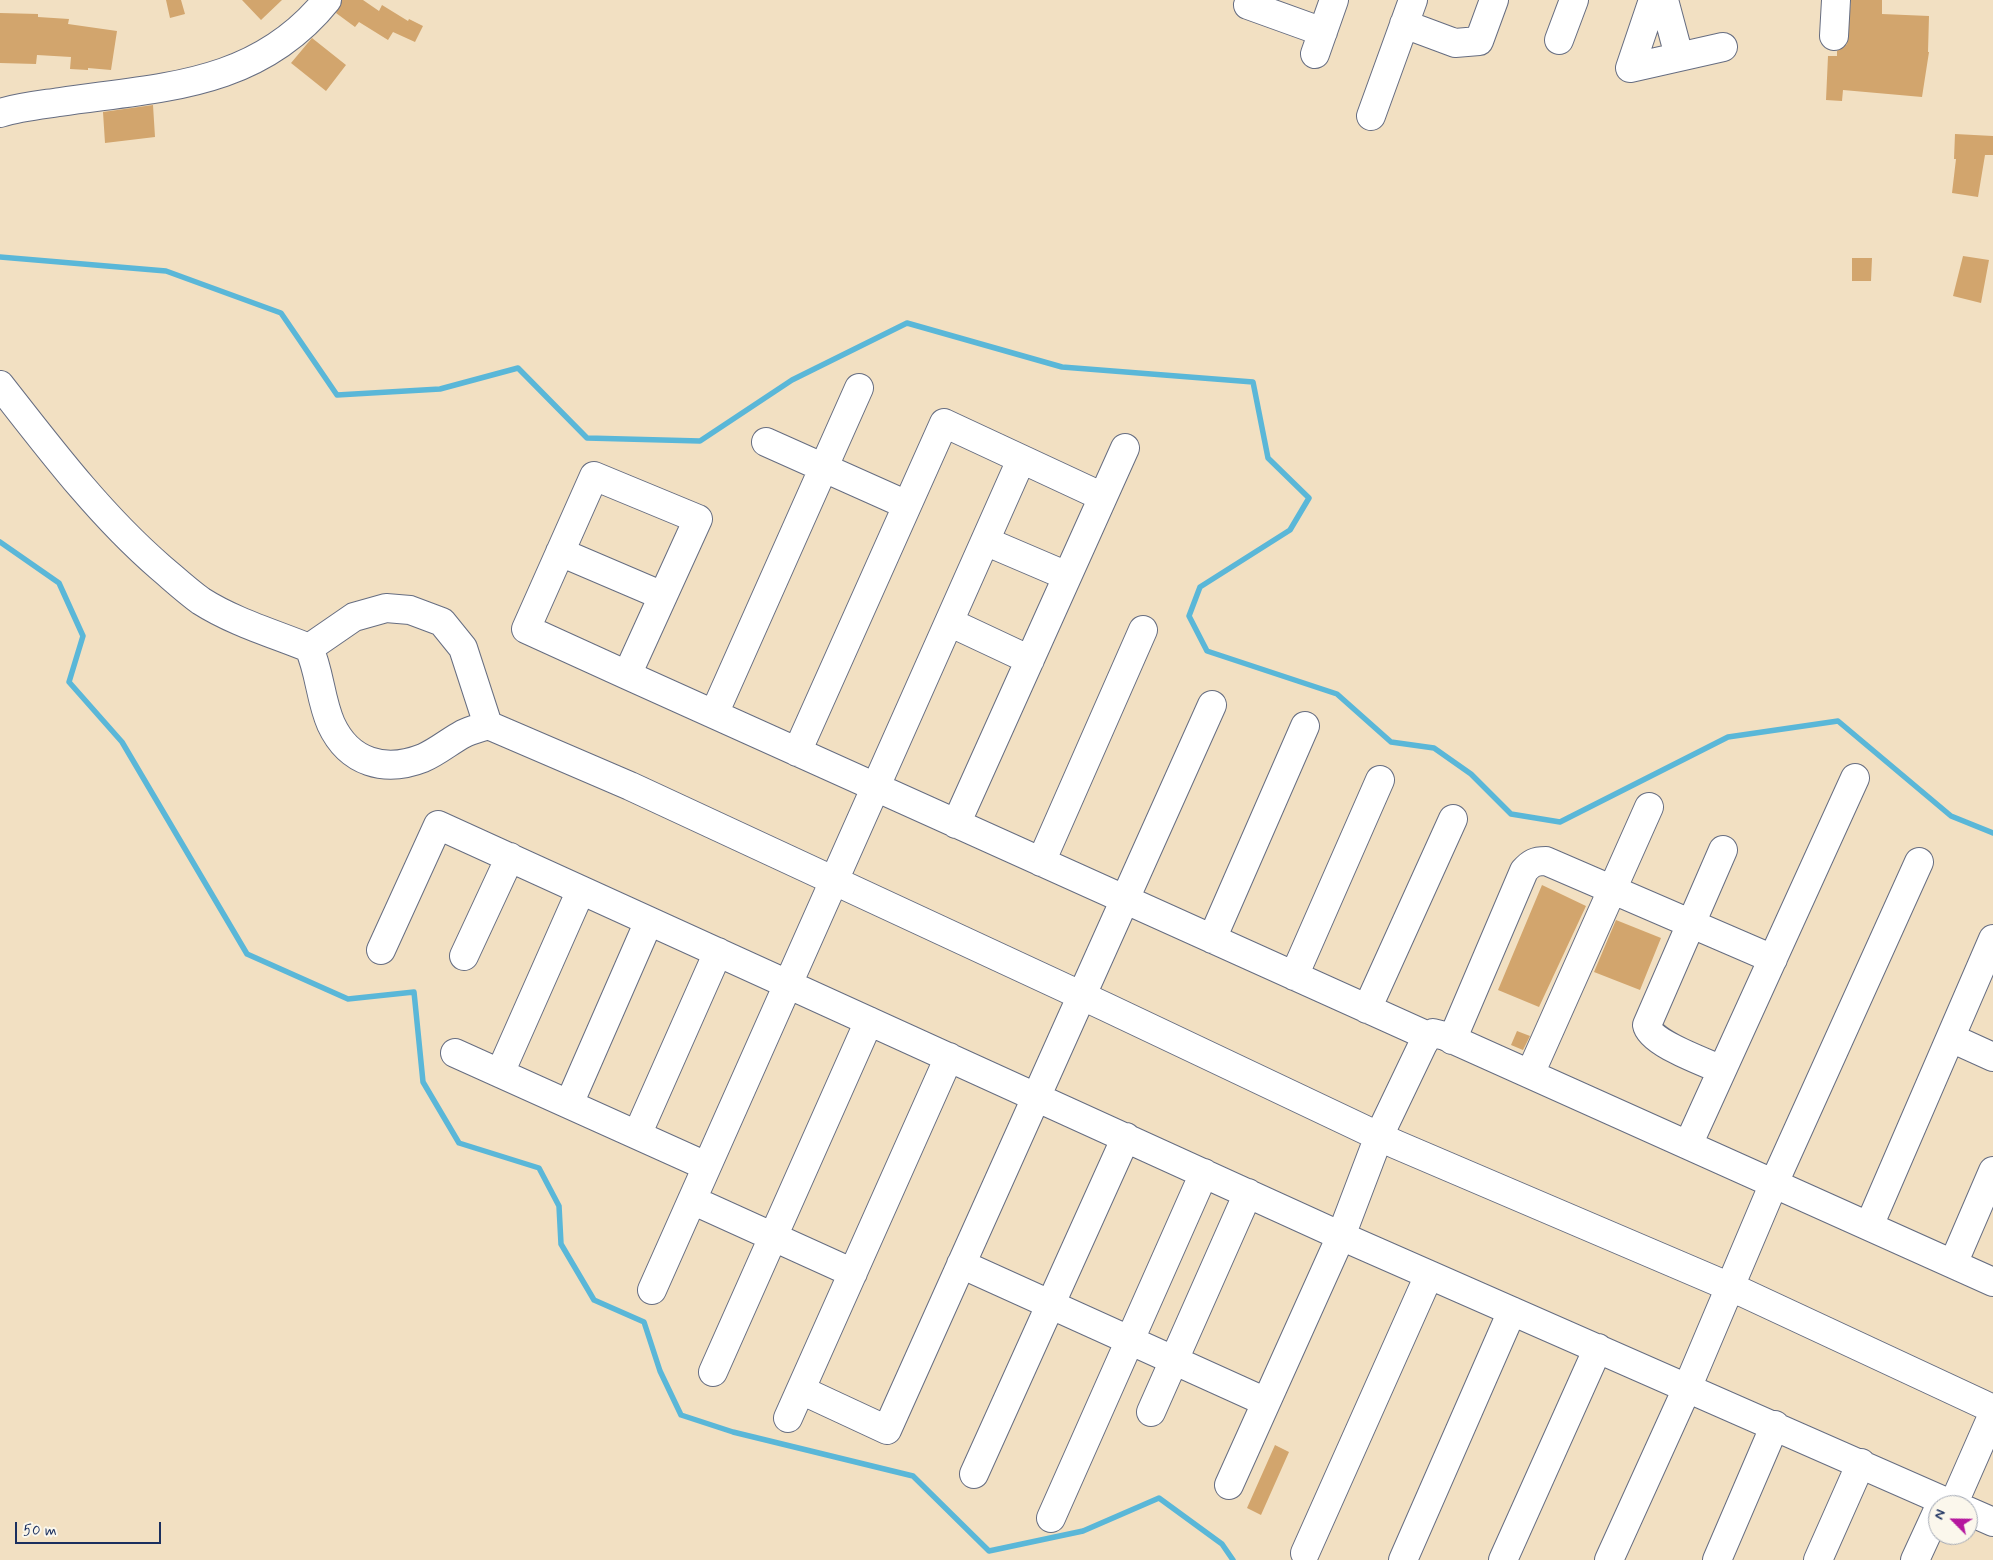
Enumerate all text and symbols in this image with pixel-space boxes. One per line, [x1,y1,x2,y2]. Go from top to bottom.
north arrow [1928,1495,1978,1545]
text: N [1930,1507,1950,1522]
scale bar [18,1512,164,1544]
text: 50 m [23,1521,57,1541]

